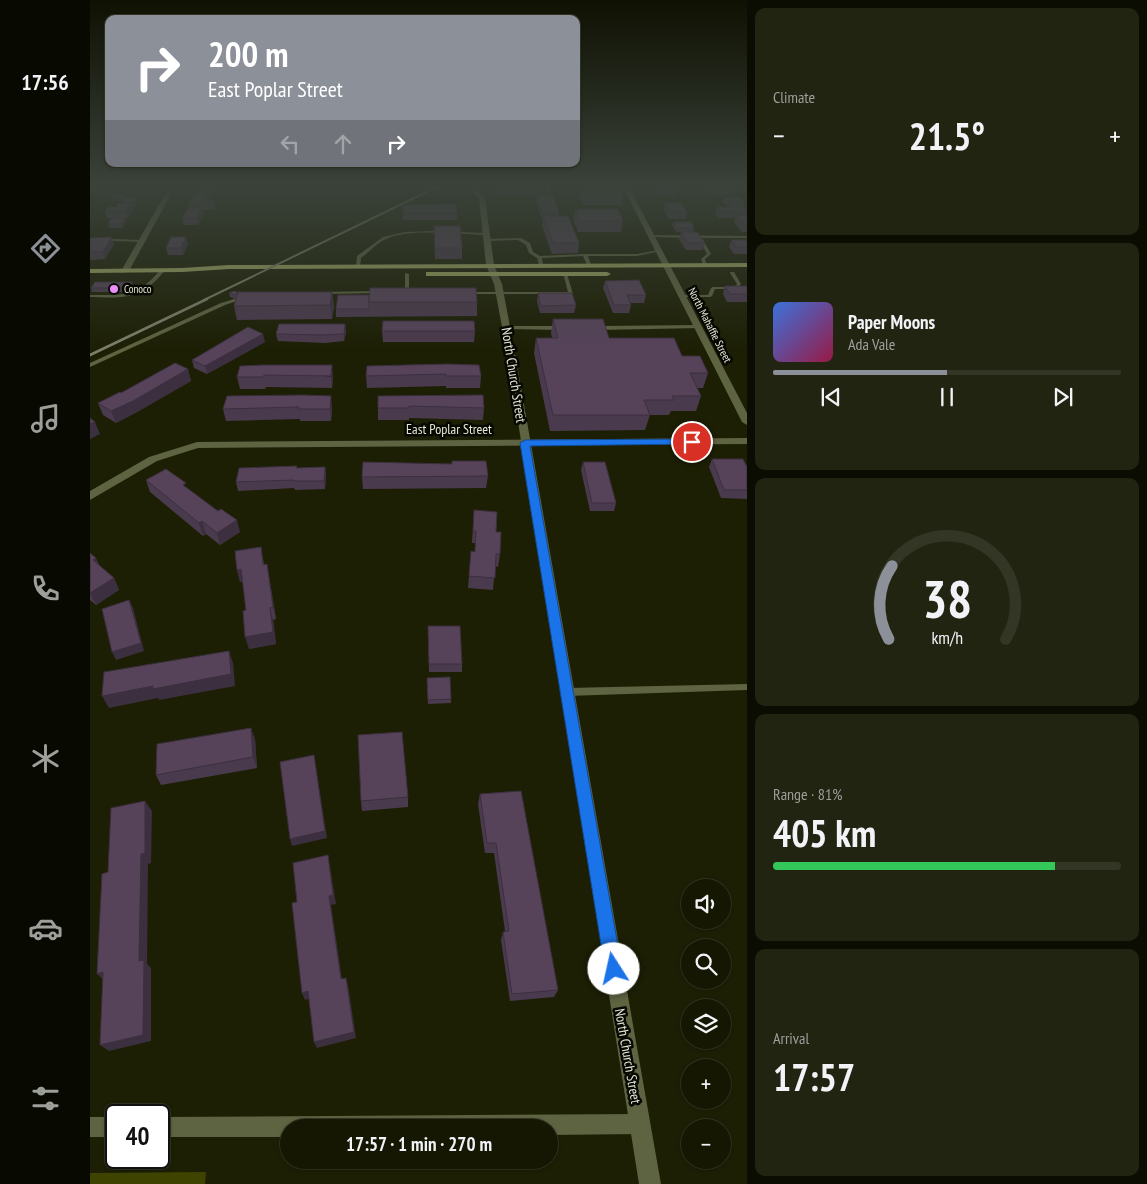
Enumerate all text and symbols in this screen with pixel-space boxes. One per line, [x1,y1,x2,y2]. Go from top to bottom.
text: 200 m [208,31,289,77]
icon: right [125,35,190,100]
text: 17:56 [21,68,69,96]
text: East Poplar Street [208,75,343,103]
text: Climate [773,87,815,107]
text: 21.5° [909,111,985,160]
text: − [773,117,785,154]
text: + [1109,117,1121,154]
icon: left [276,130,304,158]
icon: ahead [329,130,357,158]
icon: right [382,130,410,158]
icon: directions [28,231,63,266]
place label: Conoco [124,282,152,296]
marker: Conoco [108,283,120,295]
street label: North Mahaffie Street [685,285,735,365]
text: Paper Moons [848,310,935,334]
street label: North Church Street [498,326,530,424]
text: Ada Vale [848,334,895,354]
icon: previous [817,383,845,411]
icon: pause [933,383,961,411]
icon: next [1049,383,1077,411]
icon: music [28,401,63,436]
street label: East Poplar Street [406,420,492,438]
pin [671,421,713,463]
icon: arrive [678,428,706,456]
text: 38 [922,565,972,632]
icon: phone [28,571,63,606]
text: km/h [931,626,963,649]
icon: climate [28,741,63,776]
text: Range · 81% [773,784,842,804]
text: 405 km [773,808,876,857]
map controls [681,879,731,1169]
button: sound [681,879,731,929]
icon: car [28,911,63,946]
button: search [681,939,731,989]
position arrow [587,942,639,994]
button: layers [681,999,731,1049]
street label: North Church Street [611,1007,645,1105]
text: Arrival [773,1028,809,1048]
text: 17:57 [773,1052,855,1101]
button: + [681,1059,731,1109]
icon: filters [28,1081,63,1116]
speed limit sign: 40 [105,1104,170,1169]
button: − [681,1119,731,1169]
text: 17:57 · 1 min · 270 m [346,1132,492,1156]

